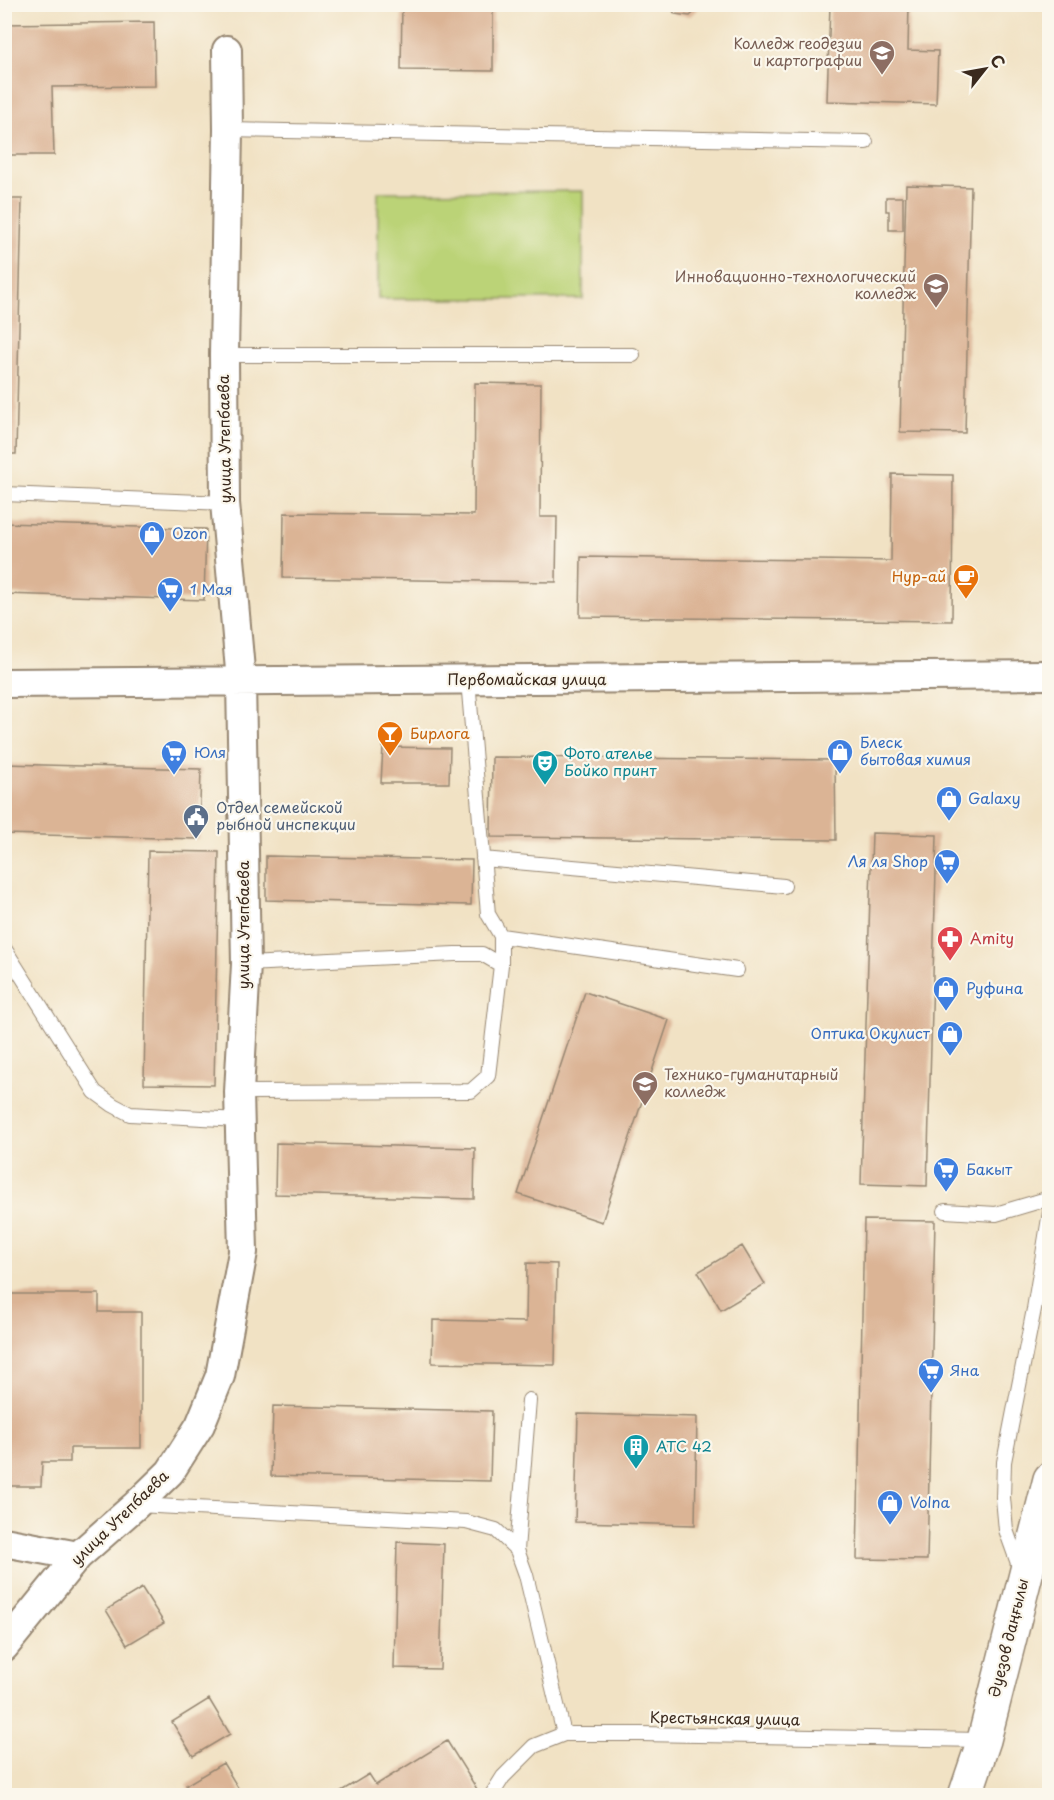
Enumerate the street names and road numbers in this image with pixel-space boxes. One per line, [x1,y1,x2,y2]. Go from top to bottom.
street label: улица Утепбаева [211,374,236,503]
street label: Первомайская улица [447,667,607,690]
street label: улица Утепбаева [231,860,254,989]
street label: улица Утепбаева [65,1464,174,1570]
street label: Әуезов даңғылы [982,1576,1033,1700]
street label: Крестьянская улица [650,1705,801,1730]

